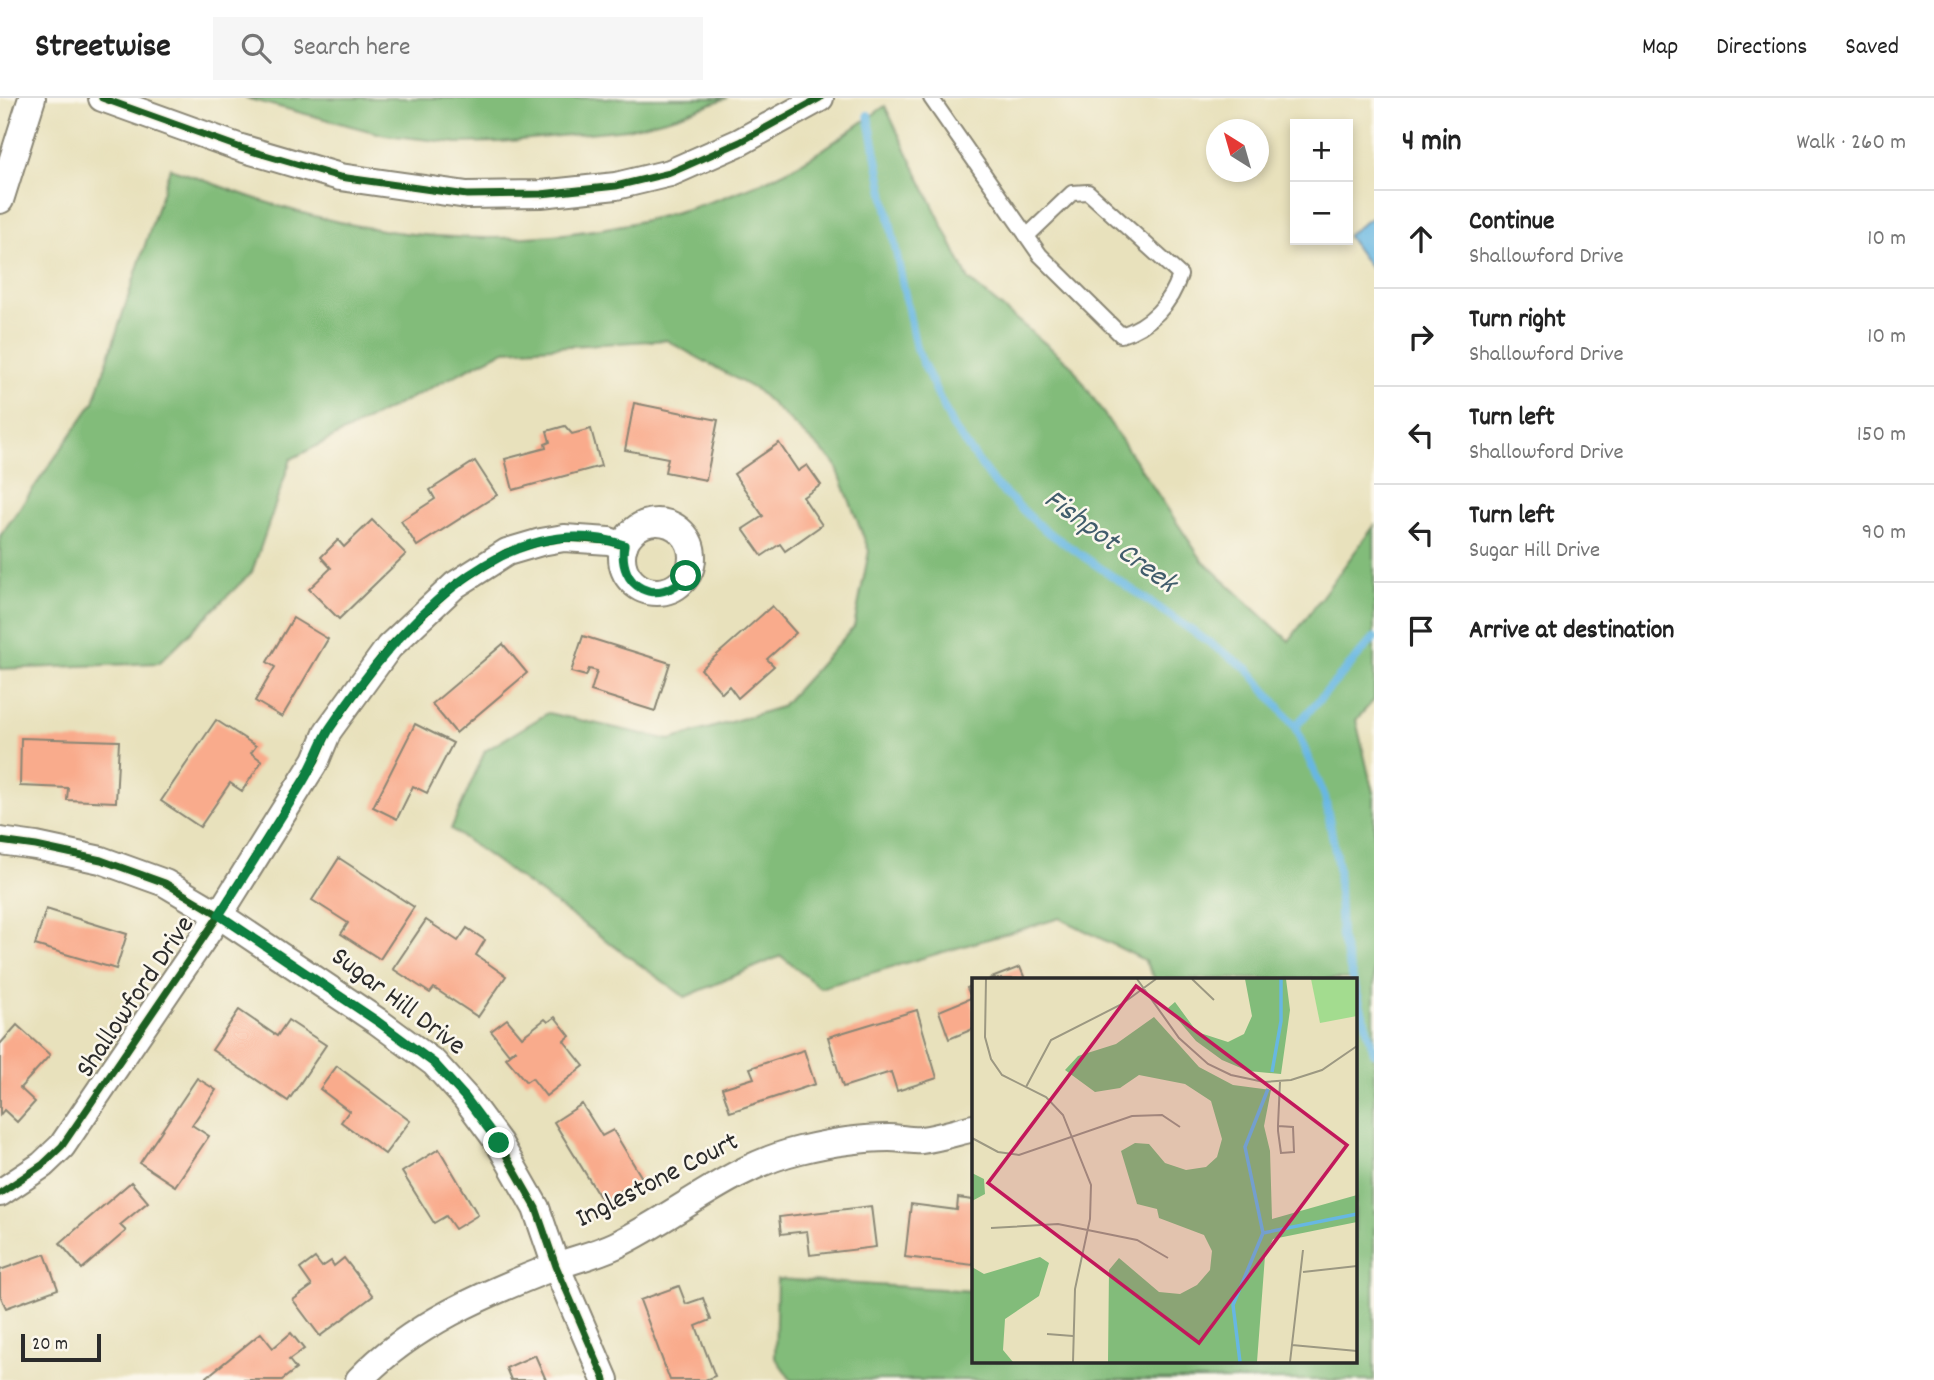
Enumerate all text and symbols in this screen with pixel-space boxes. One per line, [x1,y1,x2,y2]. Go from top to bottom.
search box [213,17,703,80]
text: Streetwise [35,25,171,72]
icon: search [237,29,275,67]
text: Search here [293,30,410,67]
text: Map [1642,31,1678,65]
text: Directions [1716,31,1807,65]
text: Saved [1845,31,1899,65]
north arrow [1206,119,1269,182]
map controls [1290,119,1353,245]
button: + [1290,119,1353,182]
text: 4 min [1402,122,1461,165]
text: Walk · 260 m [1796,127,1906,160]
button: − [1290,182,1353,245]
text: Continue [1469,204,1554,241]
icon: ahead [1402,220,1440,258]
text: 10 m [1867,223,1906,256]
text: Shallowford Drive [1469,241,1624,274]
text: Turn right [1469,302,1566,339]
icon: right [1402,318,1440,356]
text: 10 m [1867,321,1906,354]
text: Shallowford Drive [1469,339,1624,372]
text: Turn left [1469,400,1555,437]
icon: left [1402,416,1440,454]
text: 150 m [1857,419,1906,452]
text: Shallowford Drive [1469,437,1624,470]
water label: Fishpot Creek [1034,480,1187,608]
text: Turn left [1469,498,1555,535]
icon: left [1402,514,1440,552]
text: 90 m [1862,517,1906,550]
text: Sugar Hill Drive [1469,535,1600,568]
route start [670,560,701,591]
icon: arrive [1402,612,1440,650]
text: Arrive at destination [1469,613,1674,650]
street label: Shallowford Drive [68,909,206,1087]
street label: Sugar Hill Drive [321,939,473,1067]
inset map [972,978,1356,1362]
street label: Inglestone Court [570,1124,746,1240]
route end [483,1127,514,1158]
scale bar [21,1331,102,1363]
text: 20 m [32,1332,68,1359]

